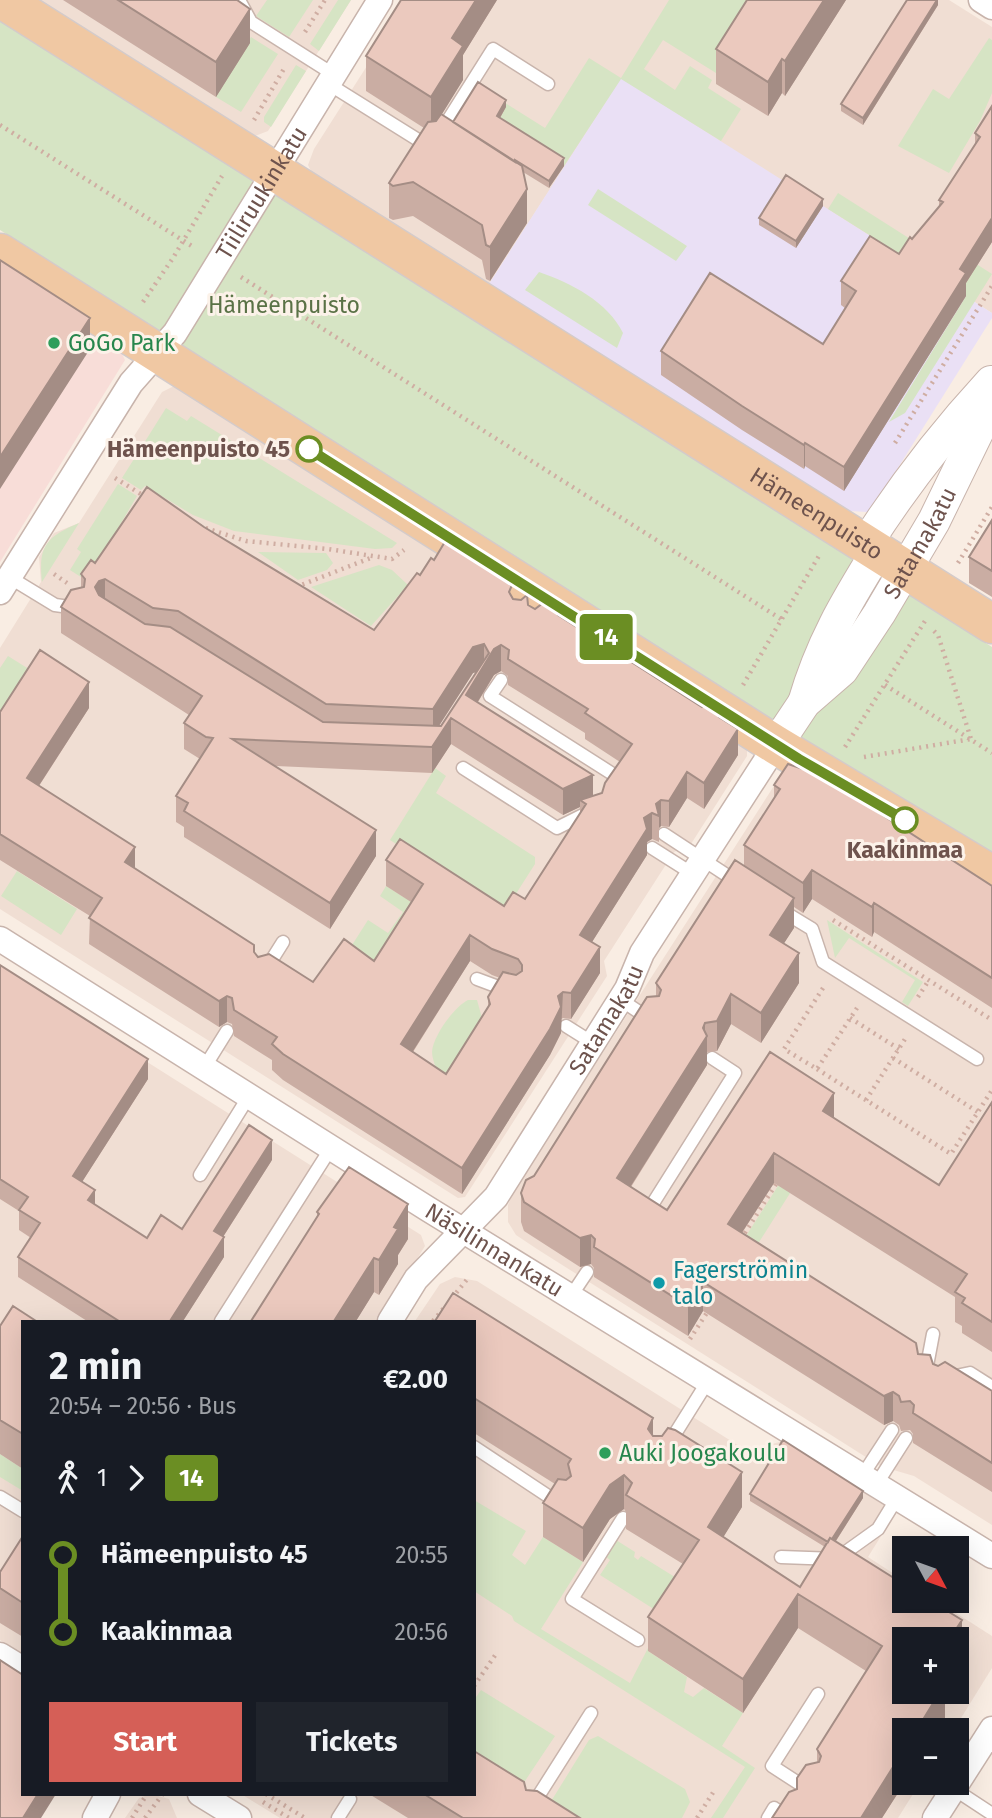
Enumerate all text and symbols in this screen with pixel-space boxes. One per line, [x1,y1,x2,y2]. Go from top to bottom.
street label: Tiiliruukinkatu [210,121,313,264]
park label: Hämeenpuisto [208,291,360,319]
place label: GoGo Park [68,329,175,357]
marker: GoGo Park [46,335,62,351]
place label: Hämeenpuisto 45 [107,435,290,463]
marker: Hämeenpuisto 45 [296,436,322,462]
street label: Hämeenpuisto [745,461,888,566]
street label: Satamakatu [877,483,962,604]
line badge: 14 [574,614,638,660]
text: 14 [594,623,618,651]
marker: Kaakinmaa [892,807,918,833]
place label: Kaakinmaa [847,836,963,864]
street label: Satamakatu [563,961,650,1080]
street label: Näsilinnankatu [420,1197,569,1303]
place label: Fagerströmin talo [673,1256,808,1310]
marker: Fagerströmin talo [651,1275,667,1291]
text: 2 min [49,1343,142,1389]
text: €2.00 [383,1364,448,1395]
text: 20:54 – 20:56 · Bus [49,1392,236,1420]
place label: Auki Joogakoulu [619,1439,786,1467]
marker: Auki Joogakoulu [597,1445,613,1461]
icon: walk [49,1459,87,1497]
icon: forward [117,1459,155,1497]
text: 1 [97,1464,107,1492]
text: 14 [179,1464,204,1492]
north arrow [892,1536,970,1614]
map controls [892,1536,969,1795]
text: Hämeenpuisto 45 [101,1539,308,1570]
text: 20:55 [395,1541,448,1569]
text: Kaakinmaa [101,1616,233,1647]
text: 20:56 [394,1618,448,1646]
button: + [892,1627,969,1704]
button: Start [49,1702,242,1782]
button: Tickets [256,1702,448,1782]
button: − [892,1718,969,1795]

